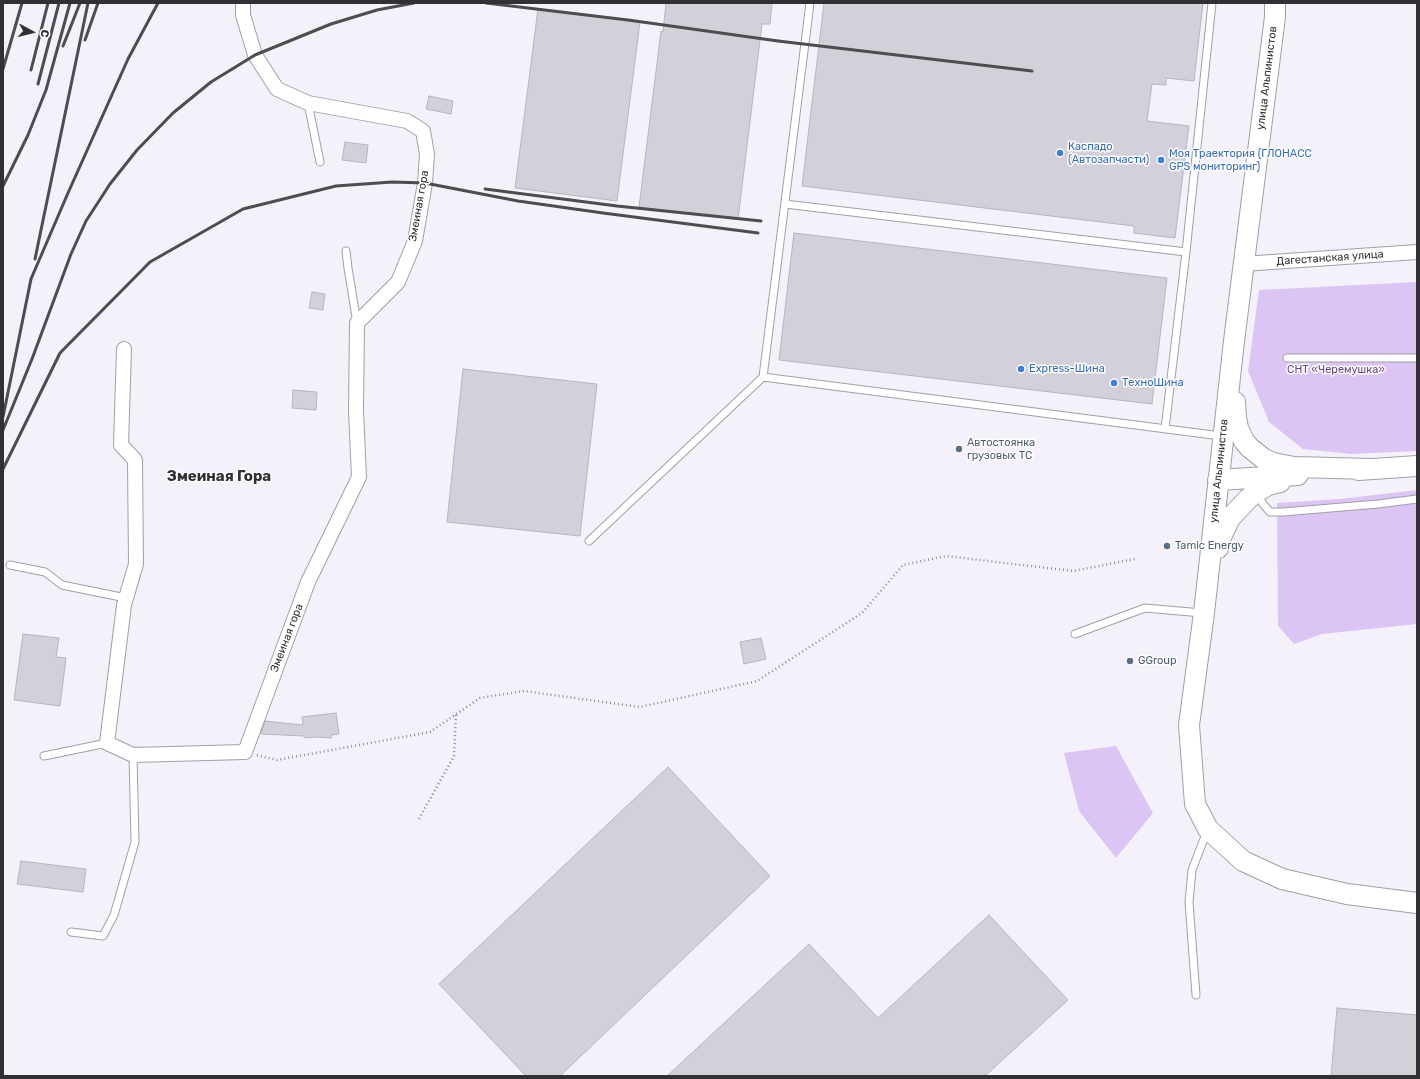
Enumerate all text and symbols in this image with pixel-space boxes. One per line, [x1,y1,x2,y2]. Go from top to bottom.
north arrow [12,12,52,52]
street label: улица Альпинистов [1254,25,1280,131]
text: С [37,29,51,38]
place label: Каспадо (Автозапчасти) [1068,140,1149,166]
place label: Моя Траектория (ГЛОНАСС GPS мониторинг) [1169,147,1312,173]
marker: Каспадо (Автозапчасти) [1055,148,1065,158]
marker: Моя Траектория (ГЛОНАСС GPS мониторинг) [1156,155,1166,165]
street label: Змеиная гора [406,169,432,243]
street label: Дагестанская улица [1276,248,1384,268]
place label: Express-Шина [1029,362,1105,376]
park label: СНТ «Черемушка» [1287,363,1385,377]
marker: Express-Шина [1016,364,1026,374]
place label: ТехноШина [1122,376,1183,390]
marker: ТехноШина [1109,378,1119,388]
street label: улица Альпинистов [1207,418,1231,524]
place label: Автостоянка грузовых ТС [967,436,1035,462]
marker: Автостоянка грузовых ТС [954,444,964,454]
district label: Змеиная Гора [167,468,271,486]
place label: Tamic Energy [1175,539,1244,553]
marker: Tamic Energy [1162,541,1172,551]
street label: Змеиная гора [268,602,306,674]
place label: GGroup [1138,654,1177,668]
marker: GGroup [1125,656,1135,666]

